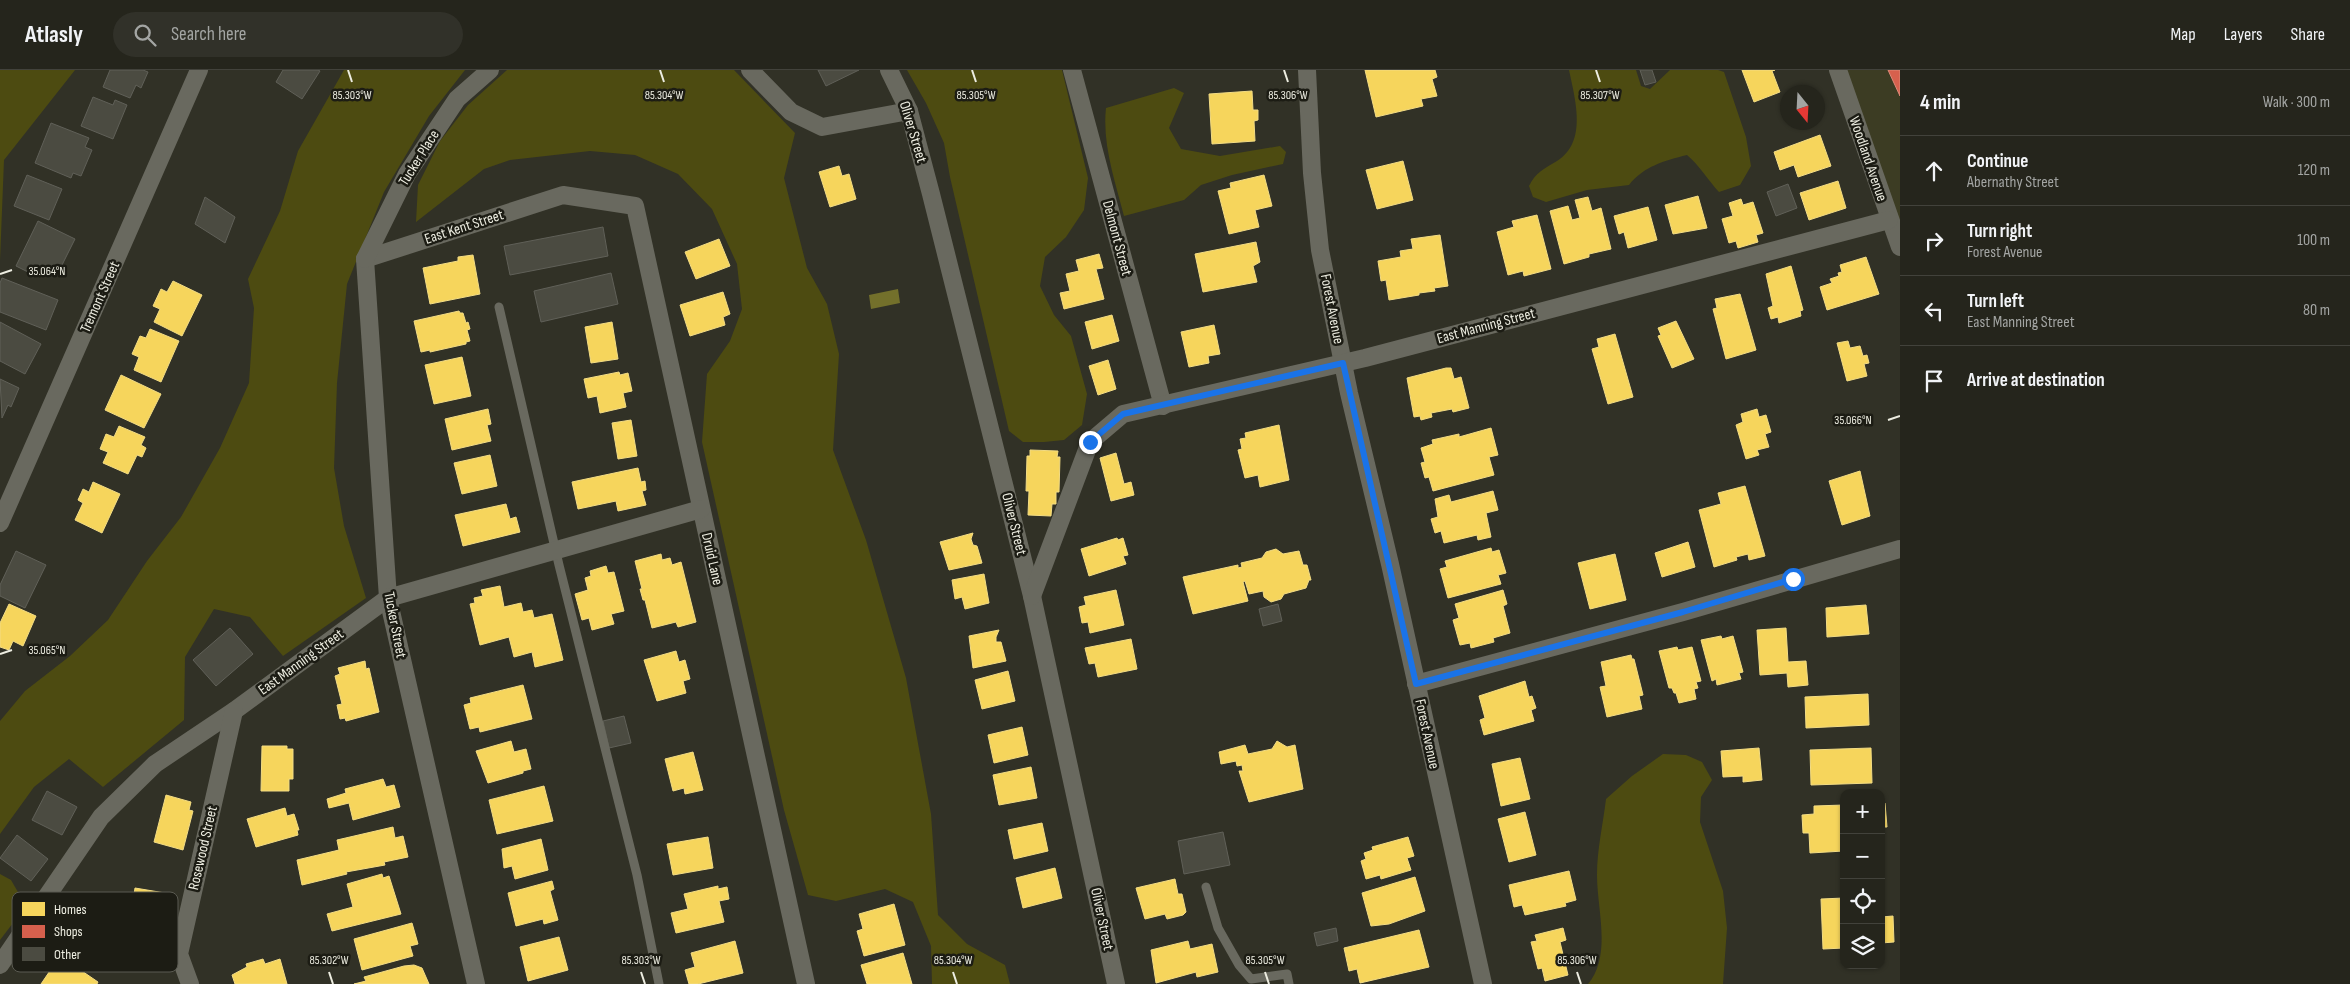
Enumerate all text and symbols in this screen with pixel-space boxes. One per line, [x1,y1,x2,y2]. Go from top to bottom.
search box [113,12,463,57]
text: Atlasly [25,20,83,49]
icon: search [131,21,159,49]
text: Search here [171,23,246,46]
text: Map [2171,24,2196,45]
text: Layers [2224,24,2263,45]
text: Share [2291,24,2325,45]
north arrow [1780,85,1825,130]
text: 85.303°W [332,88,372,103]
text: 85.304°W [645,88,684,103]
text: 85.305°W [957,88,996,103]
text: 85.306°W [1268,88,1308,103]
text: 85.307°W [1580,88,1620,103]
text: 4 min [1920,90,1961,115]
text: Walk · 300 m [2263,93,2330,112]
street label: Oliver Street [895,99,931,165]
street label: Woodland Avenue [1845,114,1891,204]
street label: Tucker Place [394,127,444,189]
text: Continue [1967,150,2028,173]
icon: ahead [1920,157,1948,185]
text: 120 m [2298,161,2330,180]
text: Abernathy Street [1967,173,2059,192]
street label: Delmont Street [1098,198,1136,278]
street label: East Kent Street [422,205,506,249]
text: Turn right [1967,220,2032,243]
icon: right [1920,227,1948,255]
text: 100 m [2297,231,2330,250]
text: Forest Avenue [1967,243,2043,262]
street label: Tremont Street [76,258,124,336]
text: 35.064°N [29,264,65,279]
street label: Forest Avenue [1316,272,1348,346]
text: Turn left [1967,290,2024,313]
icon: left [1920,297,1948,325]
text: 80 m [2303,301,2330,320]
street label: East Manning Street [1435,304,1538,348]
text: East Manning Street [1967,313,2075,332]
icon: arrive [1920,367,1948,395]
text: Arrive at destination [1967,369,2105,392]
text: 35.066°N [1834,413,1872,428]
route end [1079,431,1102,454]
street label: Oliver Street [997,491,1031,557]
street label: Druid Lane [697,531,727,587]
route start [1782,568,1805,591]
street label: Tucker Street [379,590,411,660]
street label: East Manning Street [255,624,348,699]
text: 35.065°N [29,643,65,658]
street label: Forest Avenue [1410,697,1444,771]
map controls [1840,789,1885,969]
button: + [1840,789,1885,834]
street label: Rosewood Street [184,804,222,892]
button: − [1840,834,1885,879]
button: locate [1840,879,1885,924]
street label: Oliver Street [1086,886,1118,952]
legend [12,892,178,972]
text: Homes [54,901,87,918]
text: Shops [54,923,83,940]
button: layers [1840,924,1885,969]
text: Other [54,946,81,963]
text: 85.302°W [309,953,349,968]
text: 85.303°W [621,953,661,968]
text: 85.304°W [934,953,973,968]
text: 85.305°W [1246,953,1285,968]
text: 85.306°W [1557,953,1597,968]

